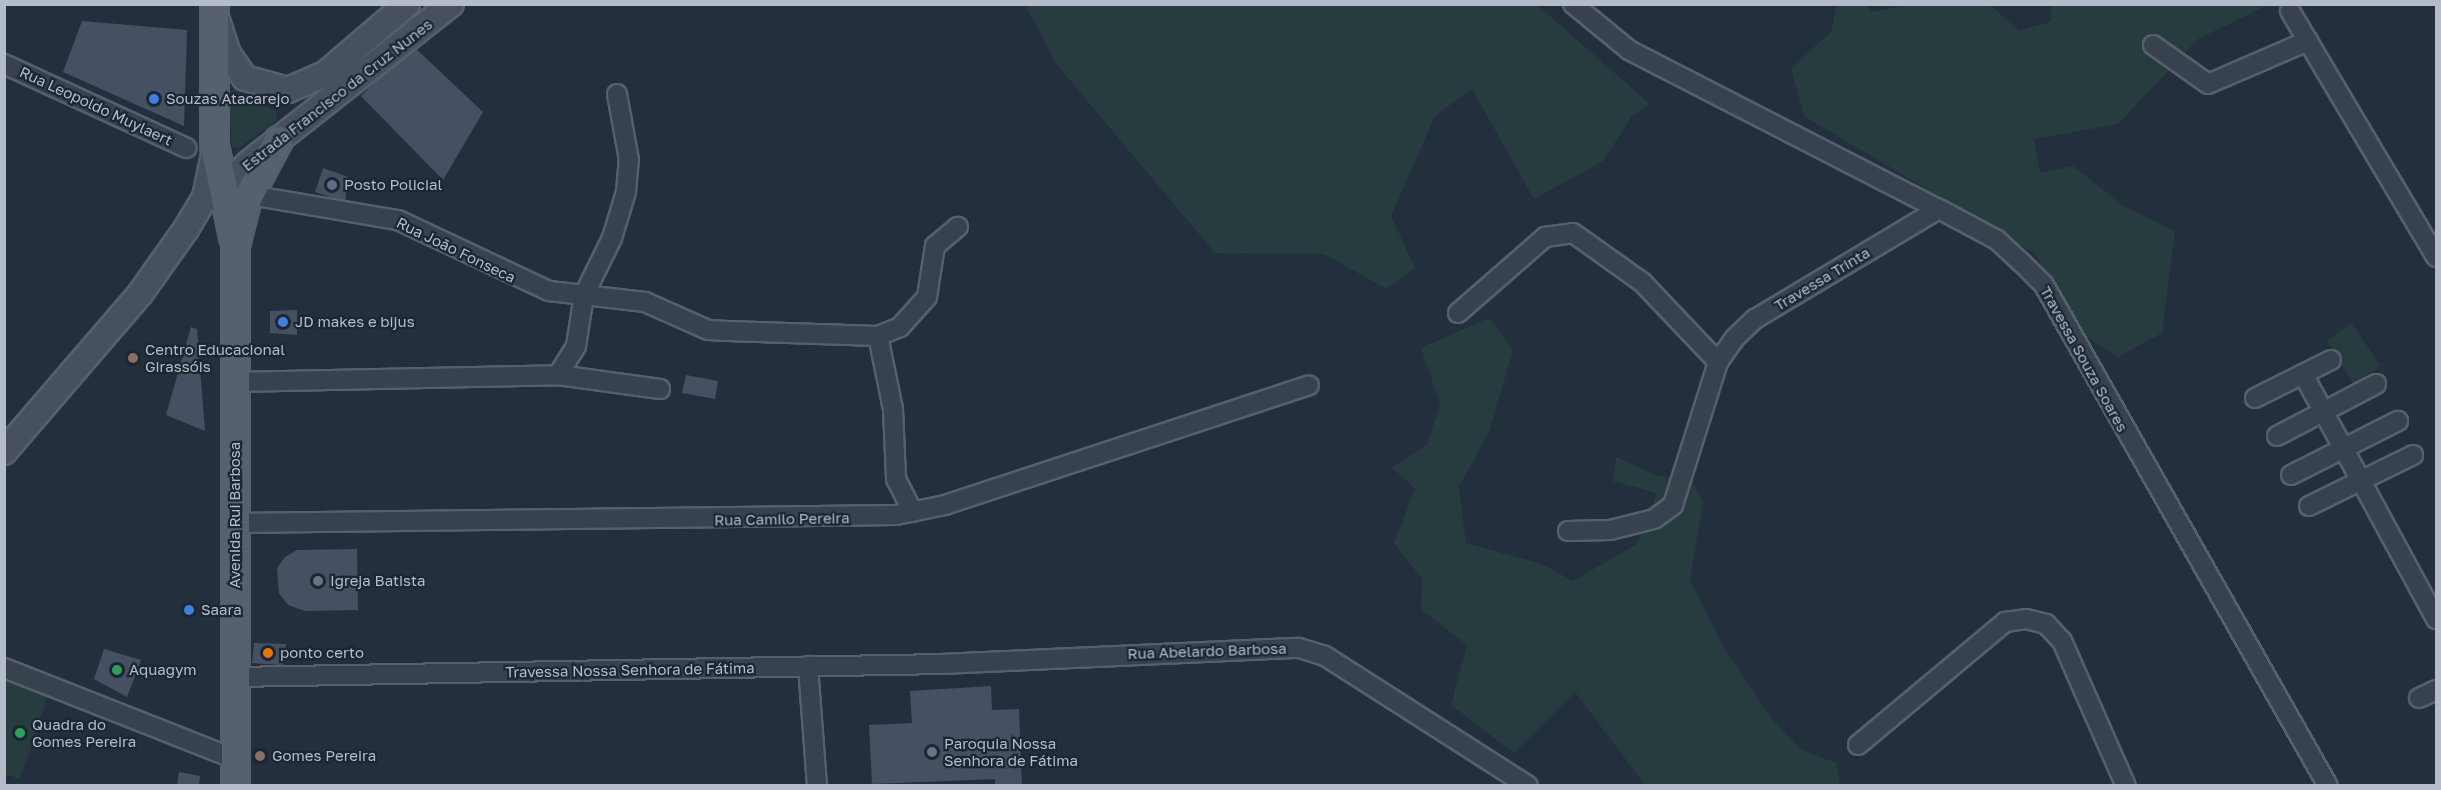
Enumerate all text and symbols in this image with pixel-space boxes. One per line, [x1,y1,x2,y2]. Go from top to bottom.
street label: Estrada Francisco da Cruz Nunes [238,15,436,175]
street label: Rua Leopoldo Muylaert [17,63,175,149]
place label: Souzas Atacarejo [166,90,289,108]
marker: Souzas Atacarejo [147,92,161,106]
place label: Posto Policial [344,176,442,194]
marker: Posto Policial [325,178,339,192]
street label: Rua João Fonseca [394,213,518,287]
street label: Travessa Trinta [1771,243,1873,315]
street label: Travessa Souza Soares [2036,283,2132,435]
place label: JD makes e bijus [295,313,415,331]
marker: JD makes e bijus [276,315,290,329]
place label: Centro Educacional Girassóis [145,340,285,375]
marker: Centro Educacional Girassóis [126,351,140,365]
street label: Avenida Rui Barbosa [226,442,244,588]
street label: Rua Camilo Pereira [714,509,850,529]
place label: Igreja Batista [330,572,425,590]
marker: Igreja Batista [311,574,325,588]
place label: Saara [201,601,242,619]
marker: Saara [182,603,196,617]
street label: Rua Abelardo Barbosa [1127,639,1287,663]
place label: ponto certo [280,644,364,662]
marker: ponto certo [261,646,275,660]
street label: Travessa Nossa Senhora de Fátima [505,659,755,681]
place label: Aquagym [129,661,197,679]
marker: Aquagym [110,663,124,677]
place label: Quadra do Gomes Pereira [32,715,136,750]
marker: Quadra do Gomes Pereira [13,726,27,740]
place label: Paroquia Nossa Senhora de Fátima [944,734,1078,769]
marker: Paroquia Nossa Senhora de Fátima [925,745,939,759]
place label: Gomes Pereira [272,747,376,765]
marker: Gomes Pereira [253,749,267,763]

